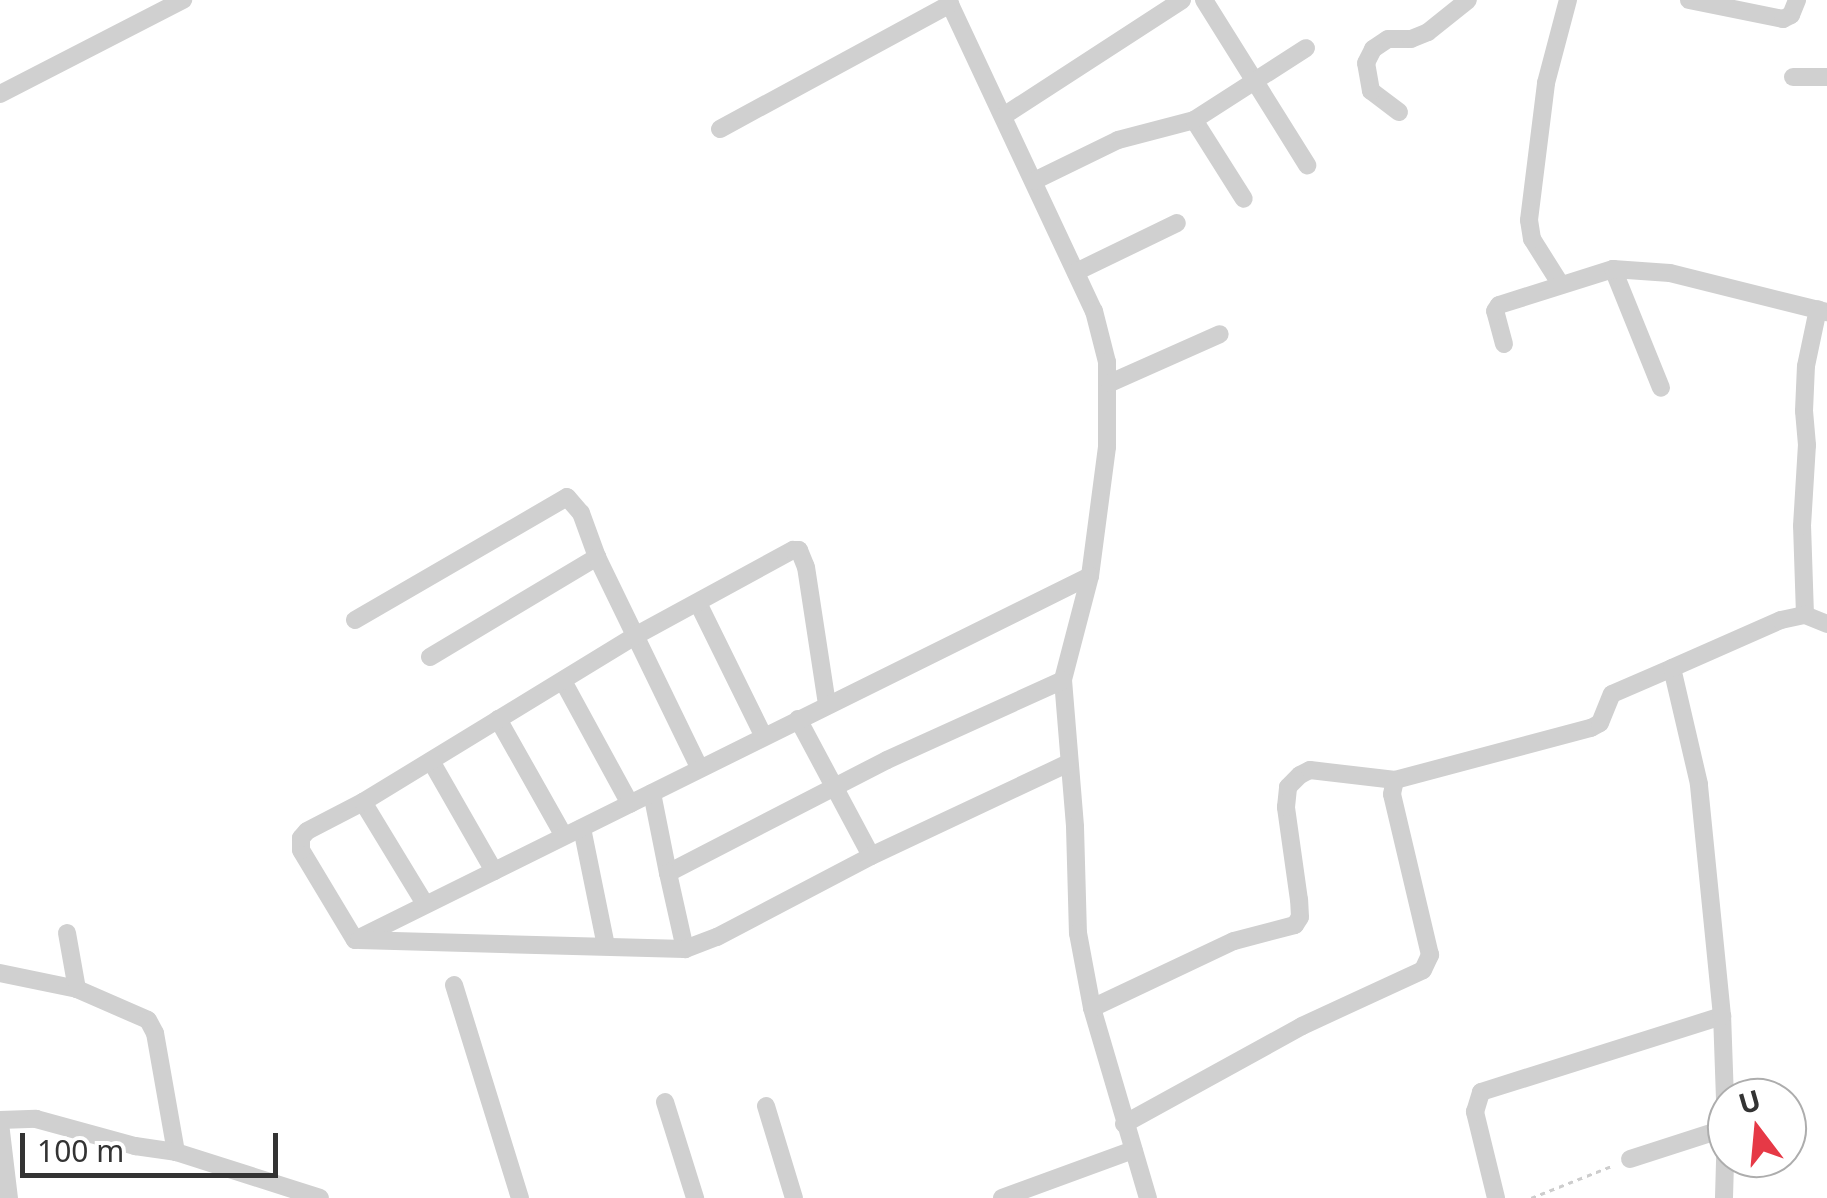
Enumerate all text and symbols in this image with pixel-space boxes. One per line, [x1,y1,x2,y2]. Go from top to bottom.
north arrow [1707,1078,1807,1178]
text: U [1734,1080,1765,1122]
scale bar [25,1113,282,1175]
text: 100 m [37,1130,124,1171]

